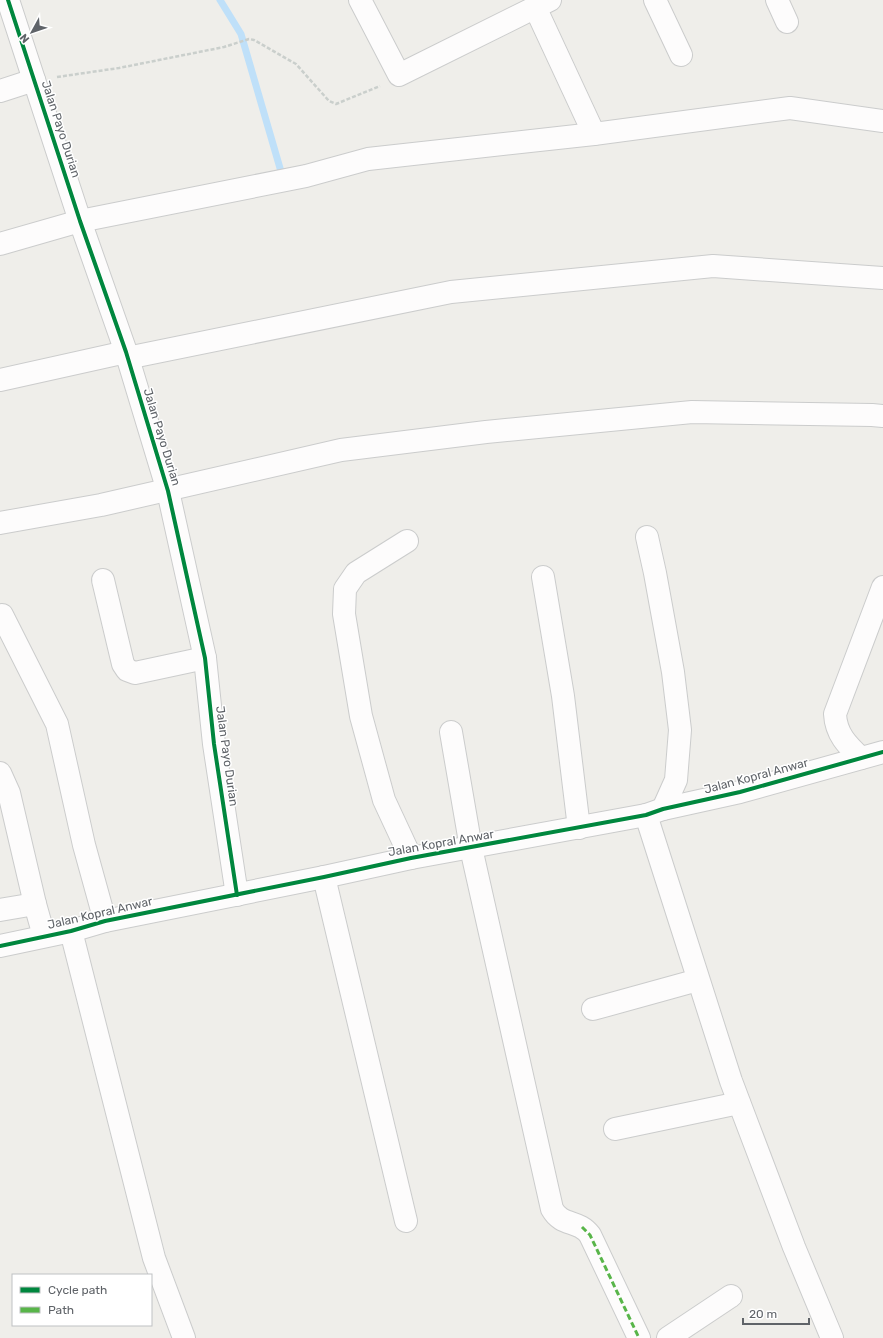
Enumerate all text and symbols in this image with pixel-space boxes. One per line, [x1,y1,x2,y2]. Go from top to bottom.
north arrow [12,12,52,52]
text: N [17,31,32,45]
street label: Jalan Payo Durian [39,79,83,179]
street label: Jalan Payo Durian [141,387,183,487]
street label: Jalan Payo Durian [213,705,241,807]
street label: Jalan Kopral Anwar [702,755,810,797]
street label: Jalan Kopral Anwar [387,827,495,859]
street label: Jalan Kopral Anwar [46,894,154,932]
legend [12,1274,152,1326]
text: Cycle path [48,1283,107,1297]
scale bar [743,1300,809,1326]
text: Path [48,1303,74,1317]
text: 20 m [749,1307,777,1321]

